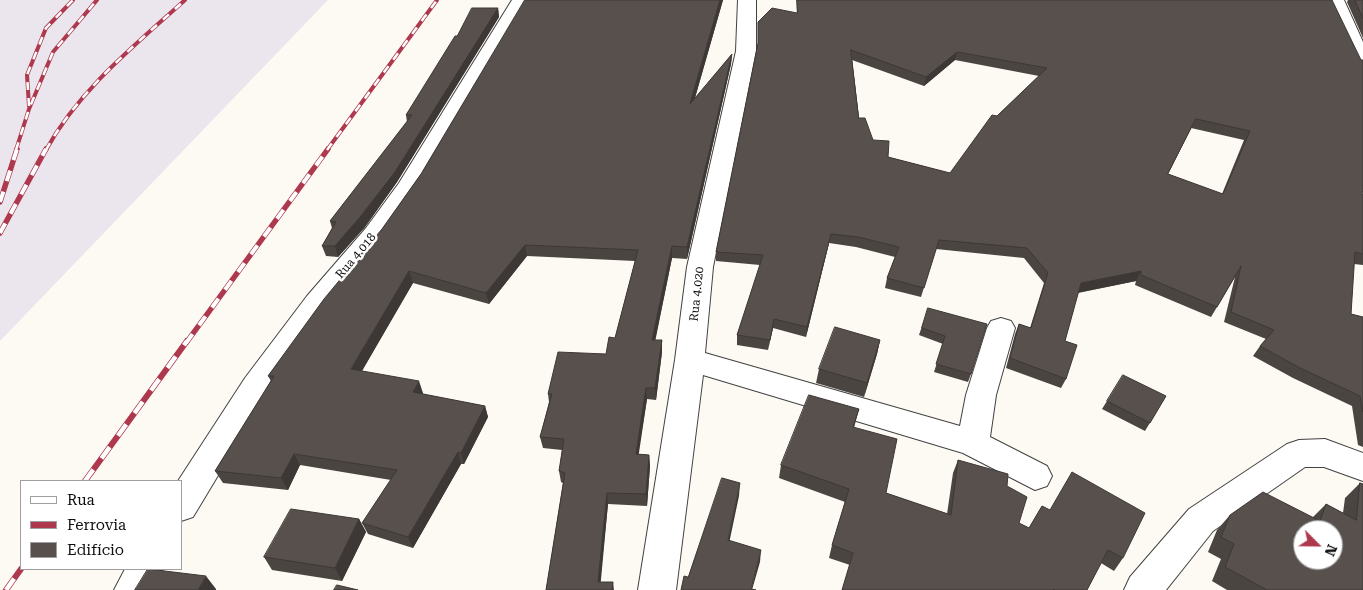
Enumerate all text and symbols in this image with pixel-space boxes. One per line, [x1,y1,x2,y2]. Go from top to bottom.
street label: Rua 4.018 [333,230,379,282]
street label: Rua 4.020 [687,266,707,322]
legend [20,480,182,570]
text: Rua [67,491,95,509]
text: Ferrovia [67,516,126,534]
north arrow [1293,520,1343,570]
text: Edifício [67,541,124,559]
text: N [1321,542,1340,559]

